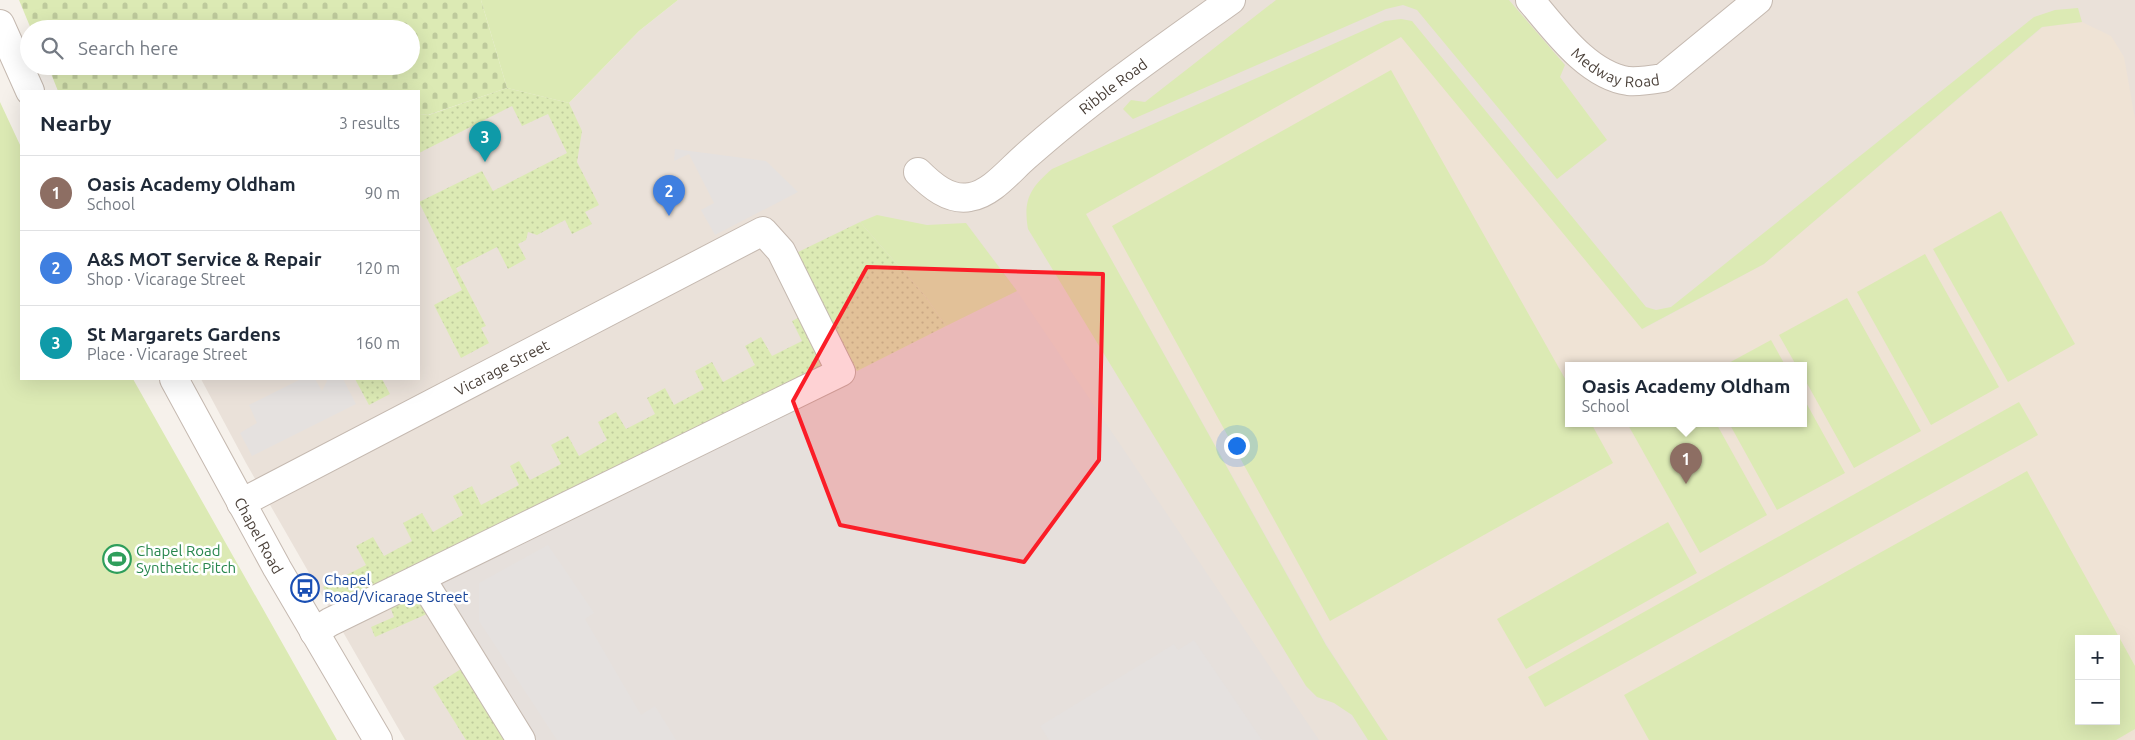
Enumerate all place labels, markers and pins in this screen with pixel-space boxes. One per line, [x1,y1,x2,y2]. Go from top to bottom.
pin: 3 [469,121,501,162]
pin: 2 [653,175,685,216]
pin: 1 [1670,443,1702,484]
place label: Chapel Road Synthetic Pitch [136,542,236,576]
sports icon: Chapel Road Synthetic Pitch [102,544,132,574]
place label: Chapel Road/Vicarage Street [324,571,469,605]
bus stop icon: Chapel Road/Vicarage Street [290,573,320,603]

